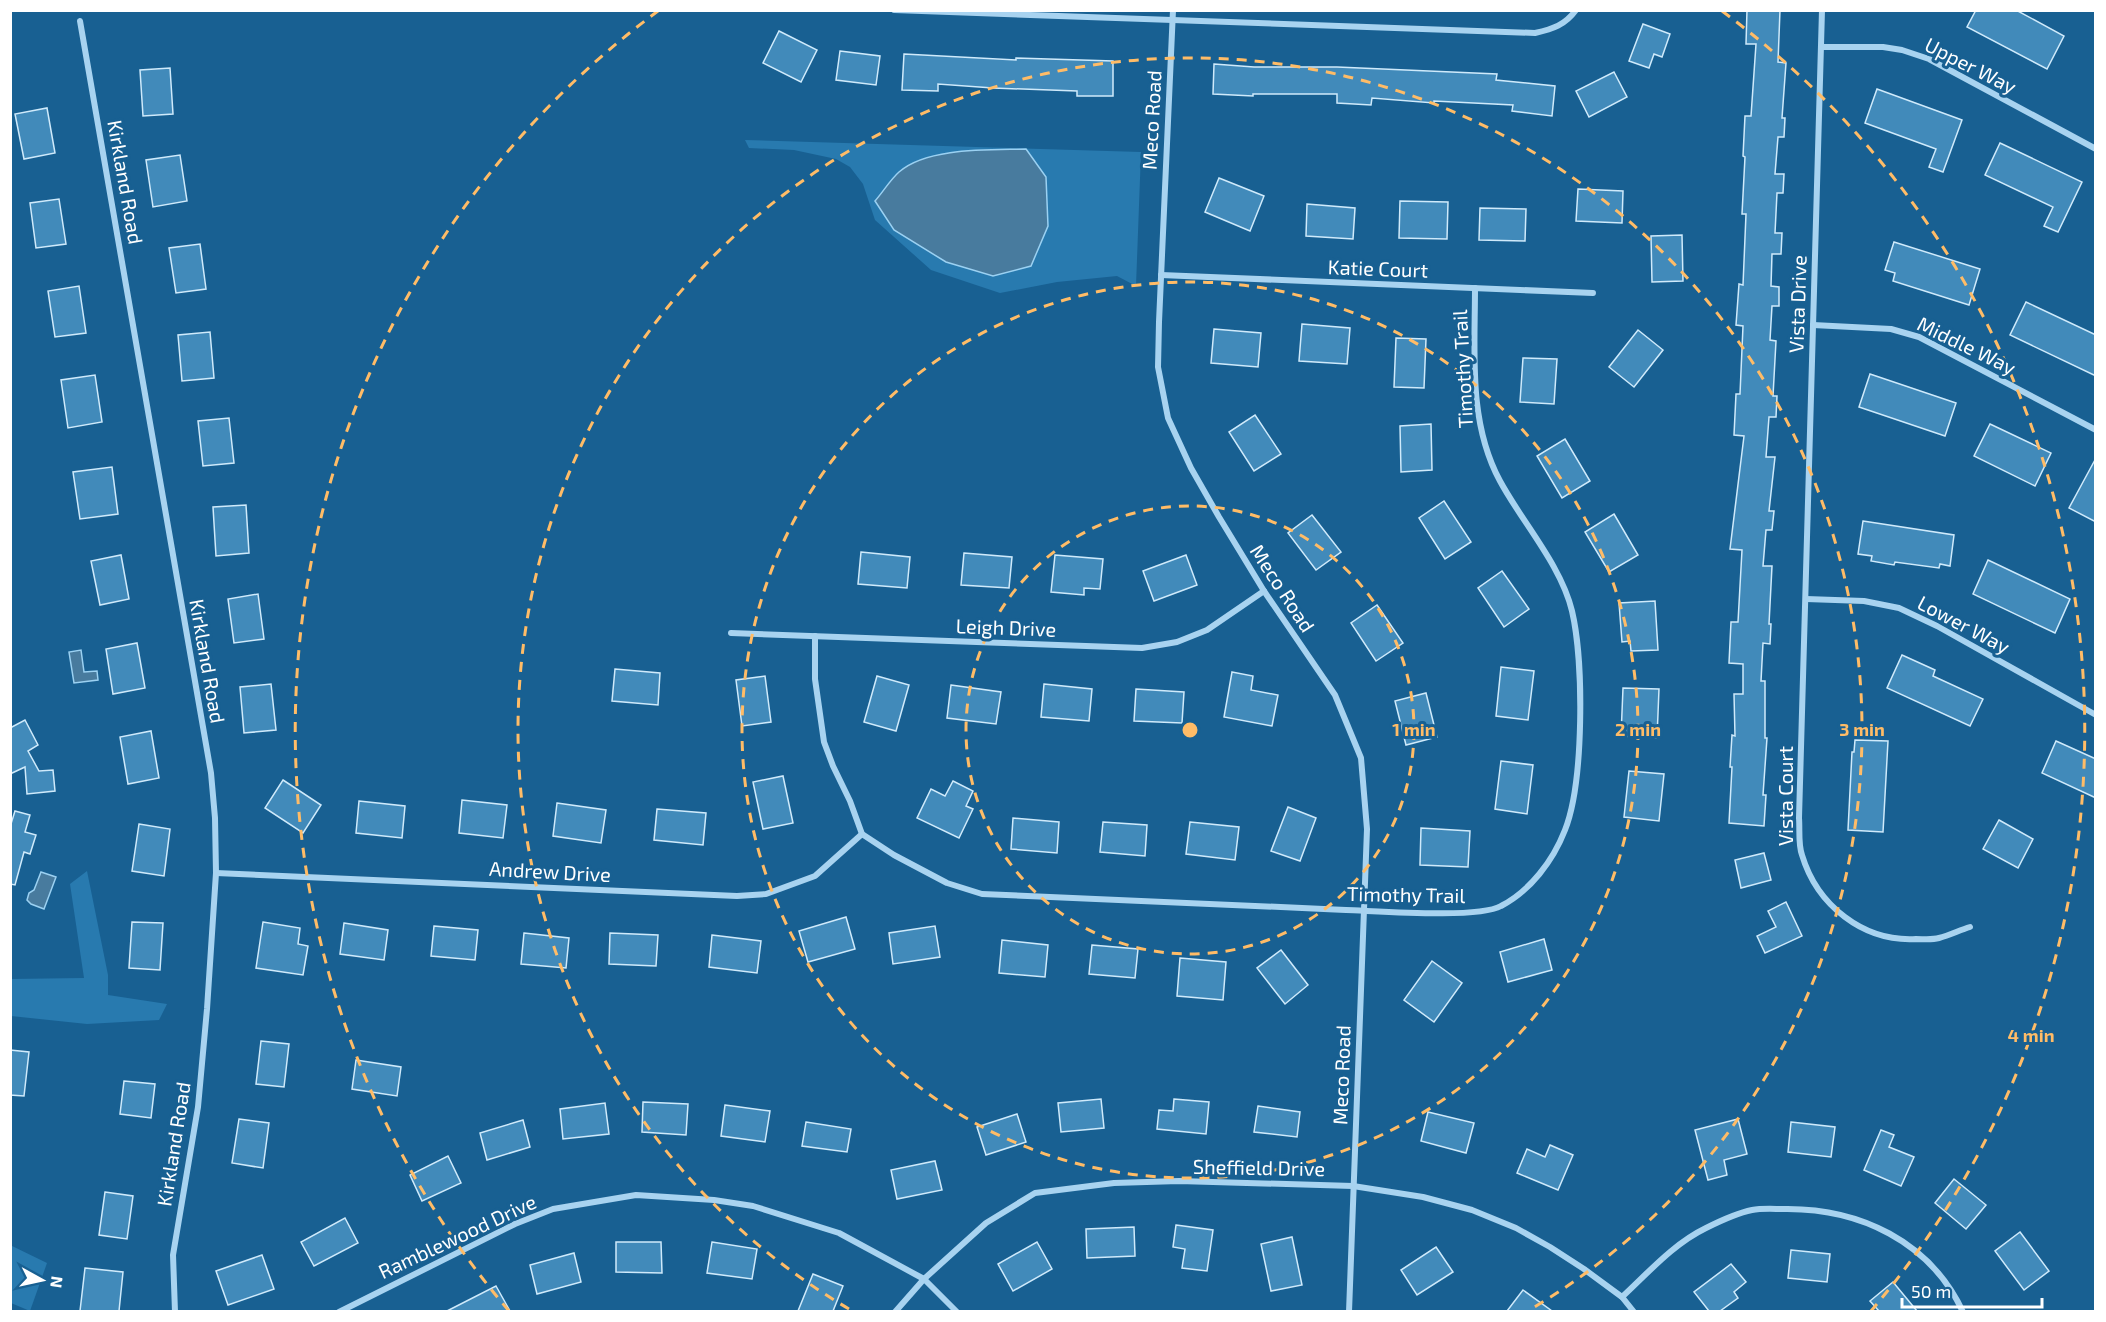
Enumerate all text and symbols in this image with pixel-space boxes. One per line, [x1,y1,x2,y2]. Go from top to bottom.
street label: Upper Way [1921,32,2021,98]
street label: Meco Road [1136,70,1166,170]
street label: Kirkland Road [103,118,149,246]
street label: Katie Court [1327,254,1429,282]
street label: Vista Drive [1783,255,1811,353]
street label: Timothy Trail [1447,309,1477,429]
street label: Middle Way [1914,311,2021,379]
street label: Meco Road [1246,540,1320,636]
street label: Lower Way [1914,590,2014,658]
street label: Kirkland Road [185,597,231,725]
street label: Leigh Drive [955,613,1057,641]
text: 1 min [1392,718,1436,740]
text: 2 min [1615,718,1661,740]
text: 3 min [1839,718,1885,740]
centre of rings [1180,720,1200,740]
street label: Vista Court [1773,746,1797,846]
street label: Andrew Drive [488,856,612,886]
street label: Timothy Trail [1347,881,1465,907]
text: 4 min [2008,1024,2055,1046]
street label: Meco Road [1327,1025,1355,1125]
street label: Kirkland Road [151,1080,195,1208]
street label: Sheffield Drive [1193,1154,1325,1180]
street label: Ramblewood Drive [374,1189,540,1283]
north arrow [12,1250,72,1310]
scale bar [1902,1271,2042,1309]
text: N [47,1275,68,1289]
text: 50 m [1911,1280,1951,1302]

